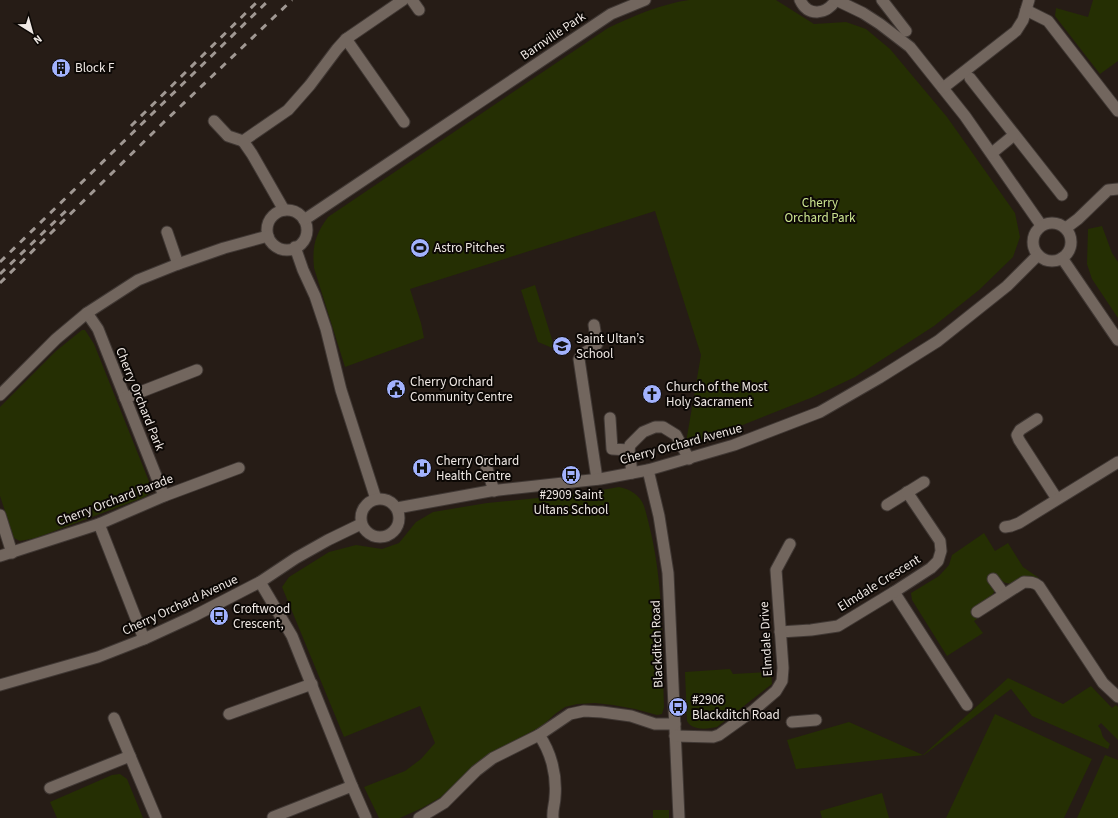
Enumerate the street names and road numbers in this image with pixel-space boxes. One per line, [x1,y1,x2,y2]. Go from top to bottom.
street label: Barnville Park [517,7,590,64]
street label: Cherry Orchard Park [111,345,169,454]
street label: Cherry Orchard Avenue [618,419,744,469]
street label: Cherry Orchard Parade [54,469,176,531]
street label: Elmdale Crescent [834,550,924,616]
street label: Cherry Orchard Avenue [119,570,241,640]
street label: Blackditch Road [646,600,668,688]
street label: Elmdale Drive [755,601,777,677]

